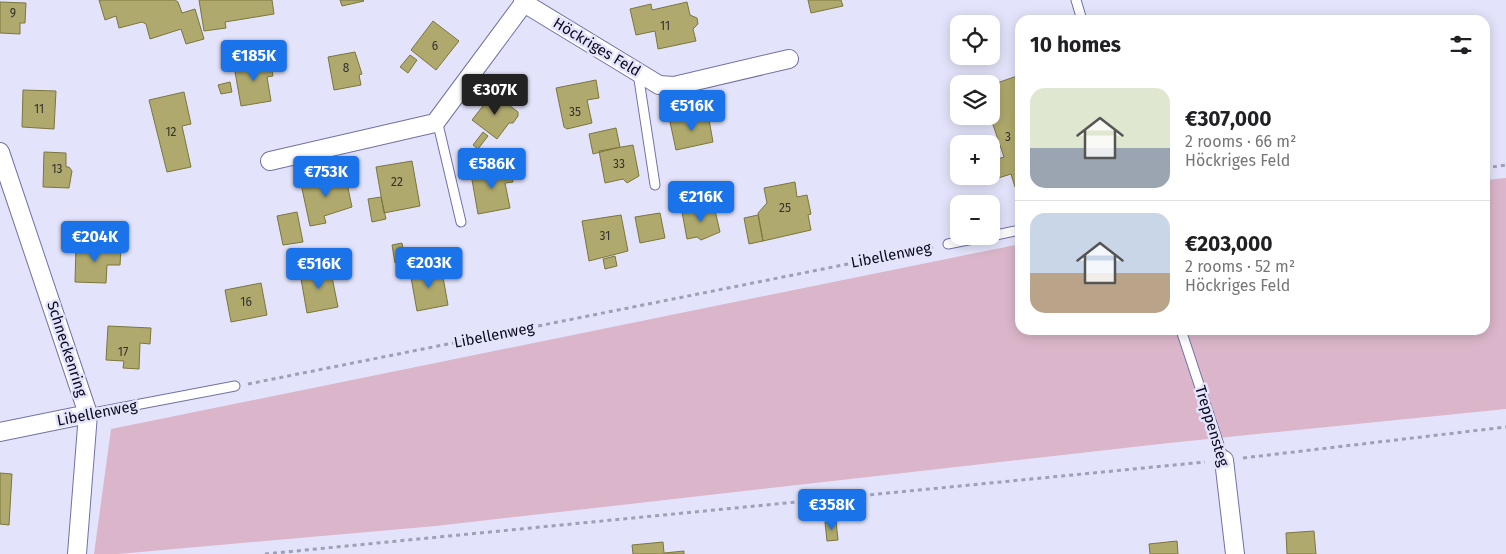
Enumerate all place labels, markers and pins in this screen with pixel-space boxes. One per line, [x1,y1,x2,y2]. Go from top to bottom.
pin: €185K [219,39,289,82]
pin: €307K [460,74,530,116]
pin: €516K [657,90,727,132]
pin: €586K [457,148,527,190]
pin: €753K [291,156,361,198]
pin: €216K [666,180,736,223]
pin: €204K [60,220,130,263]
pin: €203K [394,246,464,289]
pin: €516K [284,248,354,290]
pin: €358K [797,488,867,531]

